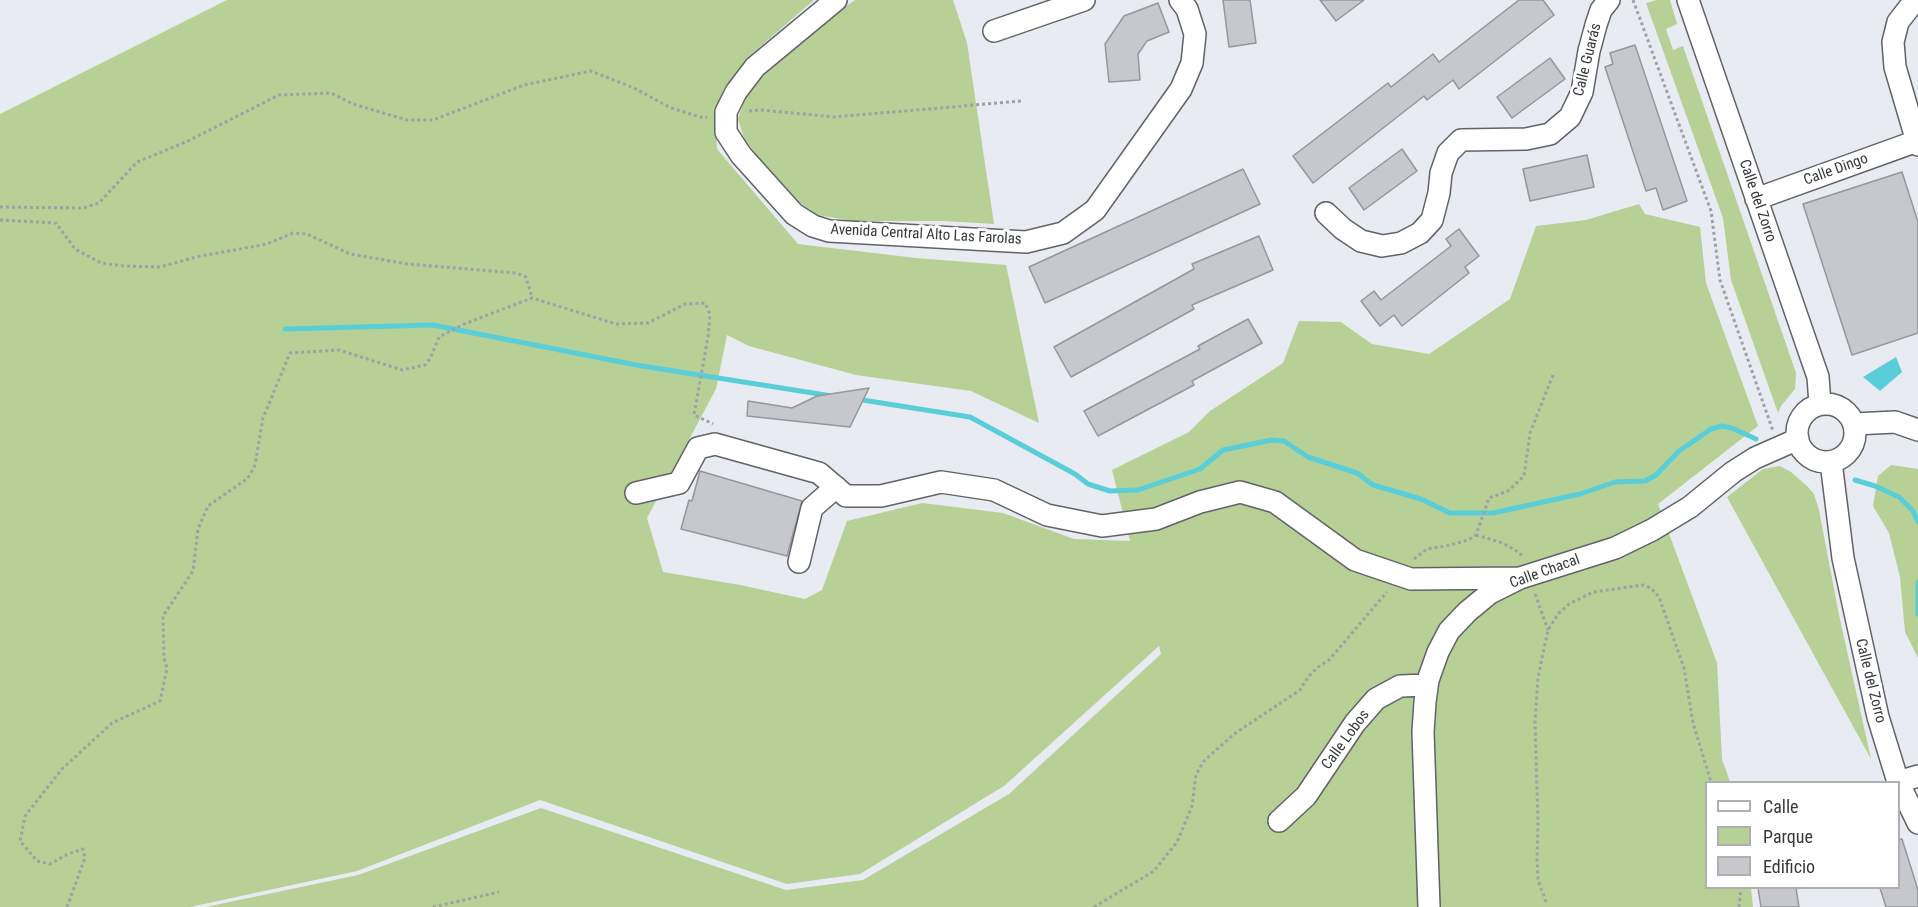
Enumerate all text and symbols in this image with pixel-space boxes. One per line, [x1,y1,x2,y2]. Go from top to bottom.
street label: Calle Guarás [1570,22,1606,98]
street label: Calle Dingo [1801,150,1871,190]
street label: Calle del Zorro [1734,157,1780,245]
street label: Avenida Central Alto Las Farolas [830,221,1022,249]
street label: Calle Chacal [1507,551,1583,593]
street label: Calle del Zorro [1851,637,1889,725]
street label: Calle Lobos [1318,707,1374,773]
legend [1705,781,1900,889]
text: Calle [1763,796,1799,817]
text: Parque [1763,826,1813,847]
text: Edificio [1763,856,1815,877]

